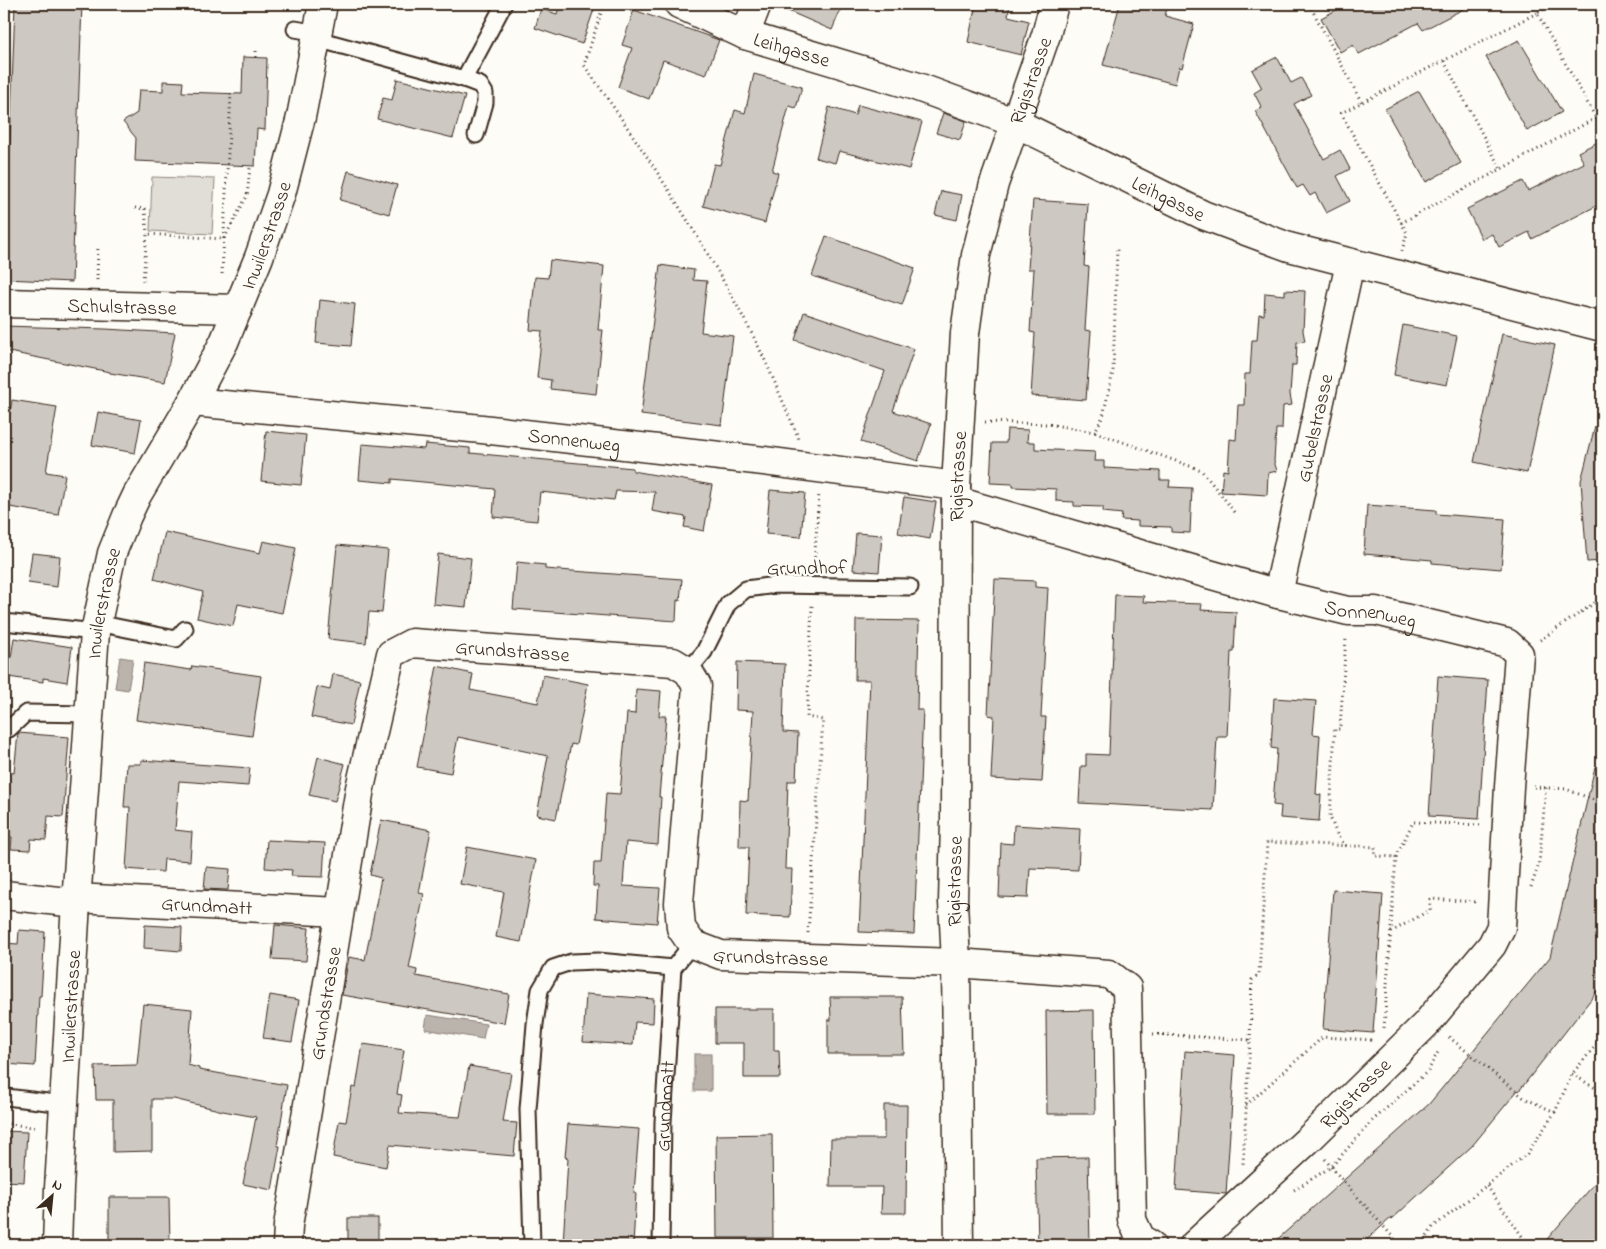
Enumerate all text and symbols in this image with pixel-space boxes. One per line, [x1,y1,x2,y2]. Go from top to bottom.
street label: Leihgasse [749,26,833,77]
street label: Rigistrasse [1004,34,1061,129]
street label: Leihgasse [1126,170,1209,231]
street label: Inwilerstrasse [235,179,301,295]
street label: Schulstrasse [67,293,177,324]
street label: Gubelstrasse [1291,371,1342,485]
street label: Sonnenweg [526,422,622,463]
street label: Rigistrasse [944,430,976,521]
street label: Inwilerstrasse [81,543,130,660]
street label: Grundhof [767,554,848,585]
street label: Sonnenweg [1321,594,1419,638]
street label: Grundstrasse [454,634,571,671]
street label: Rigistrasse [941,836,972,927]
street label: Grundmatt [160,891,253,924]
street label: Grundstrasse [708,941,829,976]
street label: Grundstrasse [304,945,351,1062]
street label: Inwilerstrasse [54,949,90,1064]
street label: Rigistrasse [1315,1052,1400,1138]
street label: Grundmatt [651,1060,684,1152]
north arrow [28,1172,78,1222]
text: N [48,1174,66,1197]

